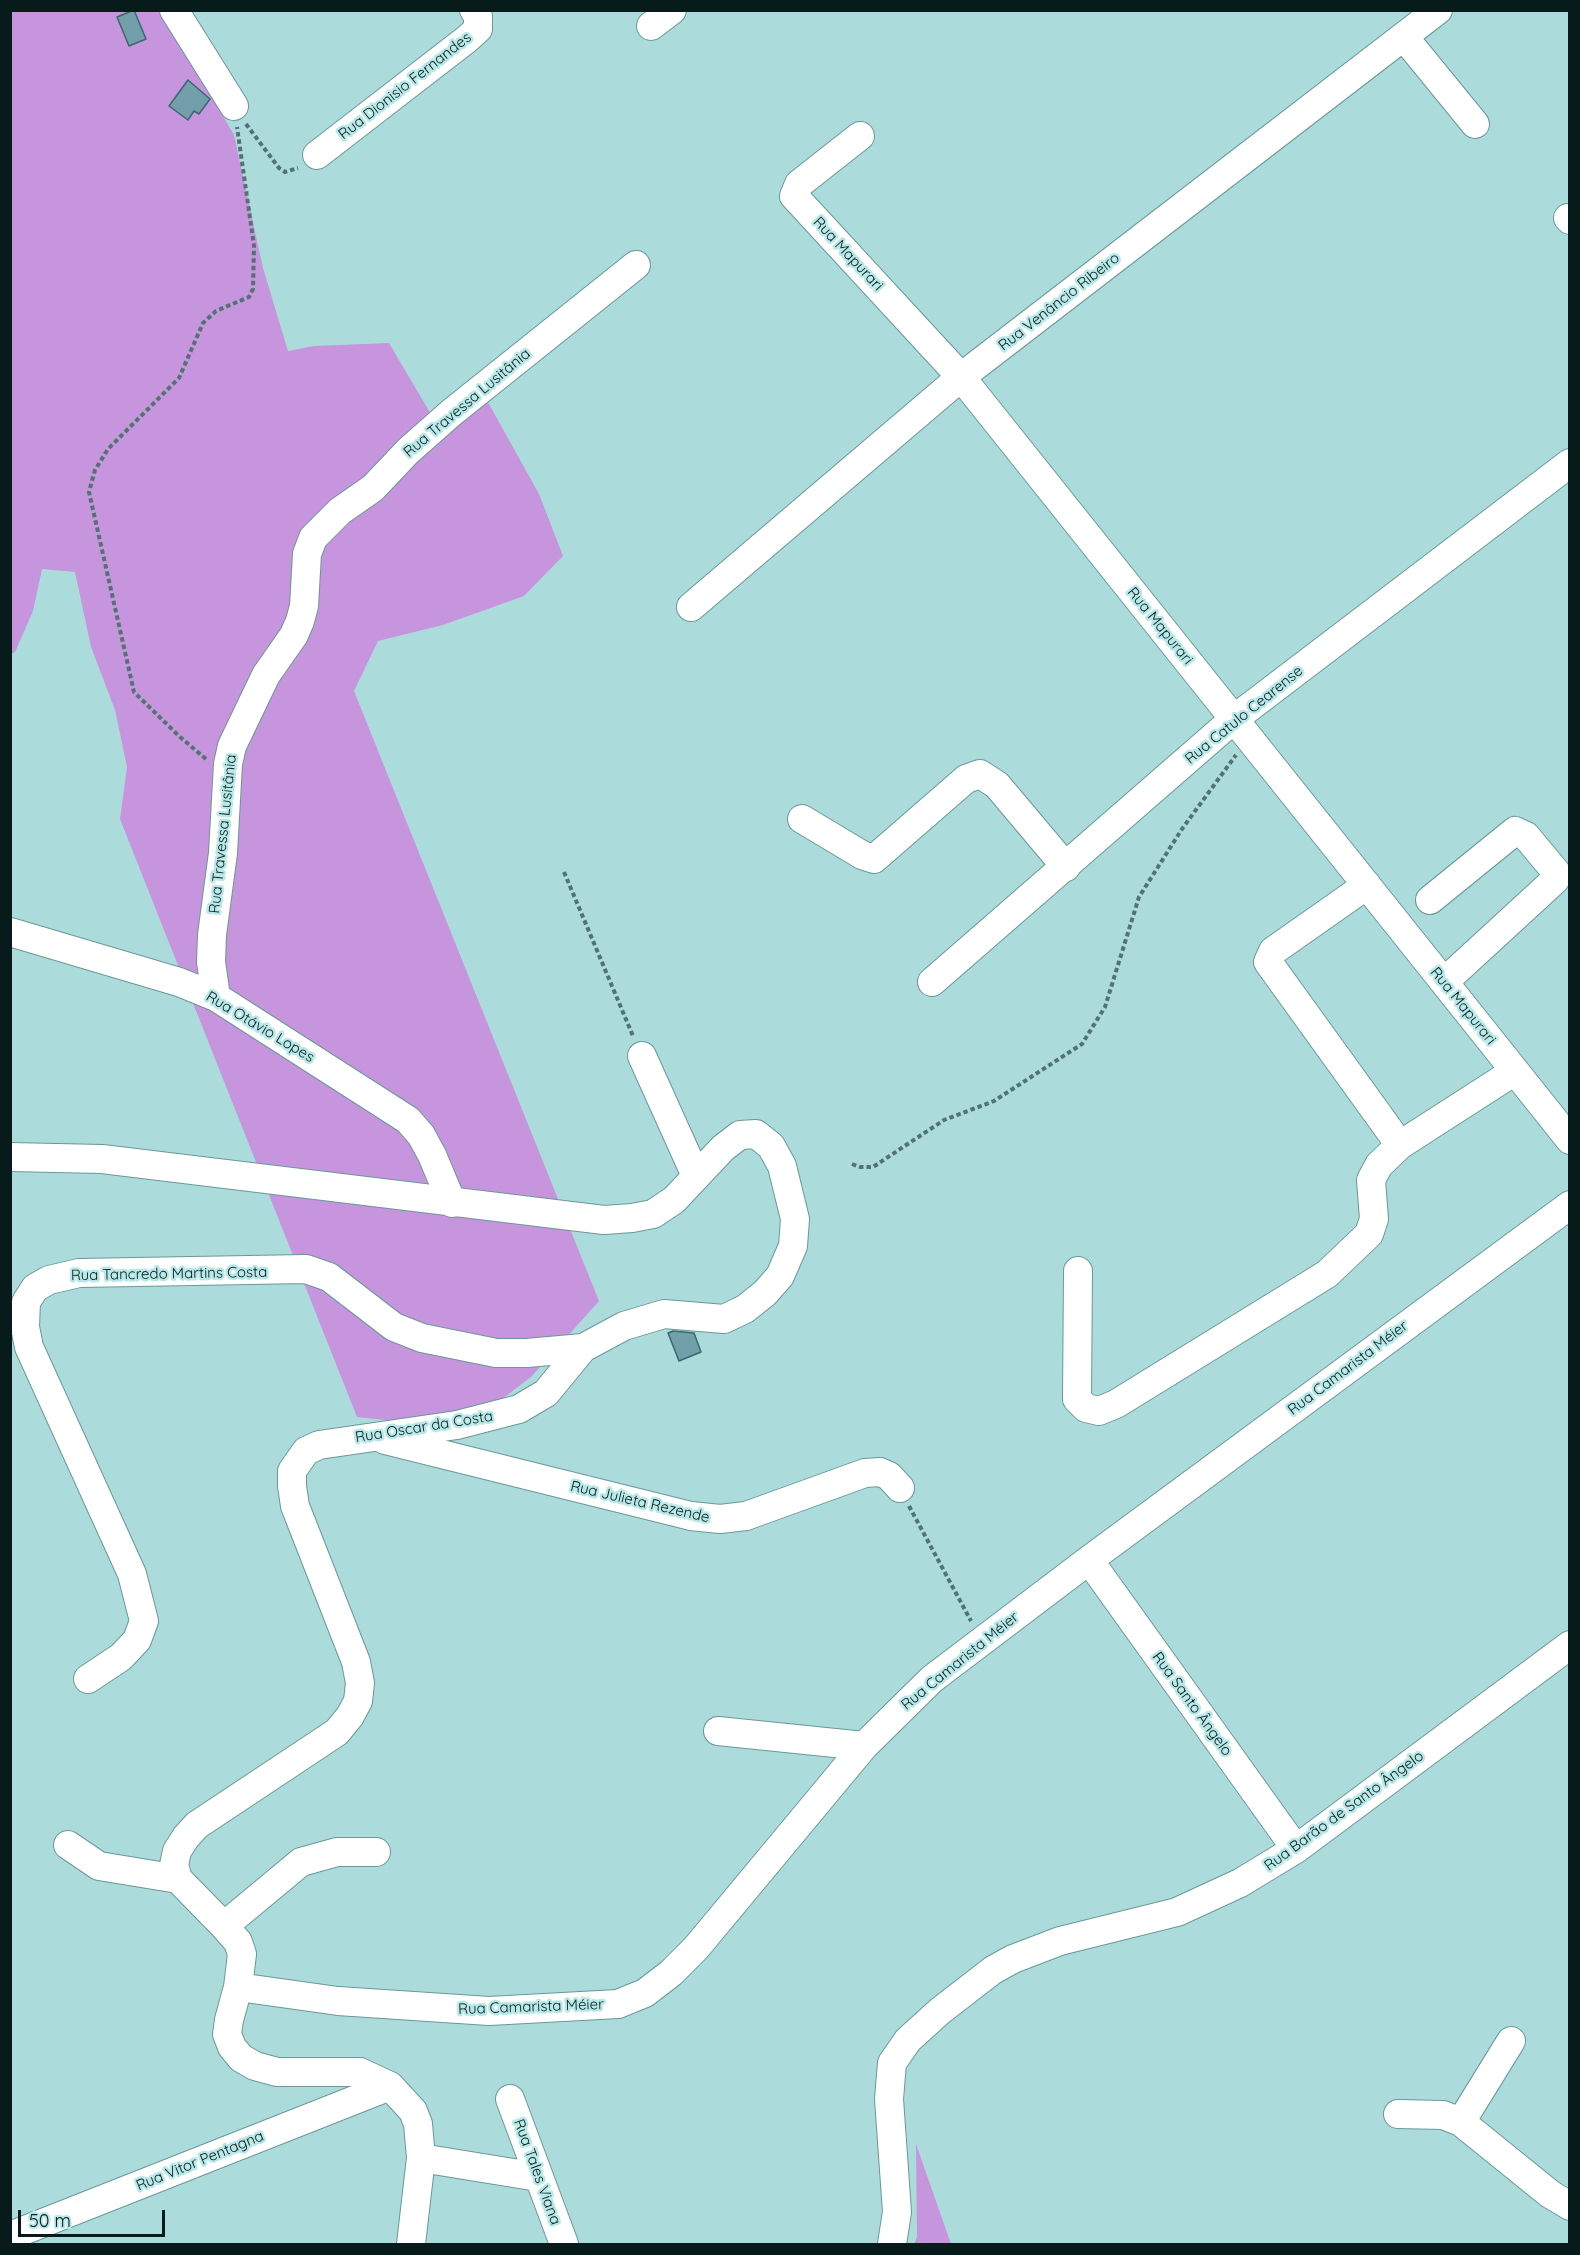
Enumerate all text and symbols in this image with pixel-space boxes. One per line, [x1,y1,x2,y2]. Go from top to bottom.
street label: Rua Dionisio Fernandes [335,29,475,143]
street label: Rua Mapurari [809,213,887,295]
street label: Rua Venâncio Ribeiro [995,249,1123,355]
street label: Rua Travessa Lusitânia [400,345,534,461]
street label: Rua Mapurari [1123,584,1197,668]
street label: Rua Catulo Cearense [1182,662,1306,768]
street label: Rua Travessa Lusitânia [206,754,240,914]
street label: Rua Mapurari [1426,964,1500,1048]
street label: Rua Otávio Lopes [203,988,317,1066]
street label: Rua Tancredo Martins Costa [71,1263,267,1285]
street label: Rua Camarista Méier [1284,1317,1412,1419]
street label: Rua Oscar da Costa [354,1407,494,1447]
street label: Rua Julieta Rezende [569,1477,711,1527]
street label: Rua Camarista Méier [898,1608,1022,1714]
street label: Rua Santo Ângelo [1148,1648,1236,1760]
street label: Rua Barão de Santo Ângelo [1261,1747,1427,1875]
street label: Rua Camarista Méier [458,1995,604,2019]
street label: Rua Tales Viana [510,2117,564,2227]
street label: Rua Vitor Pentagna [134,2127,266,2195]
scale bar [21,2198,168,2236]
text: 50 m [29,2209,71,2232]

